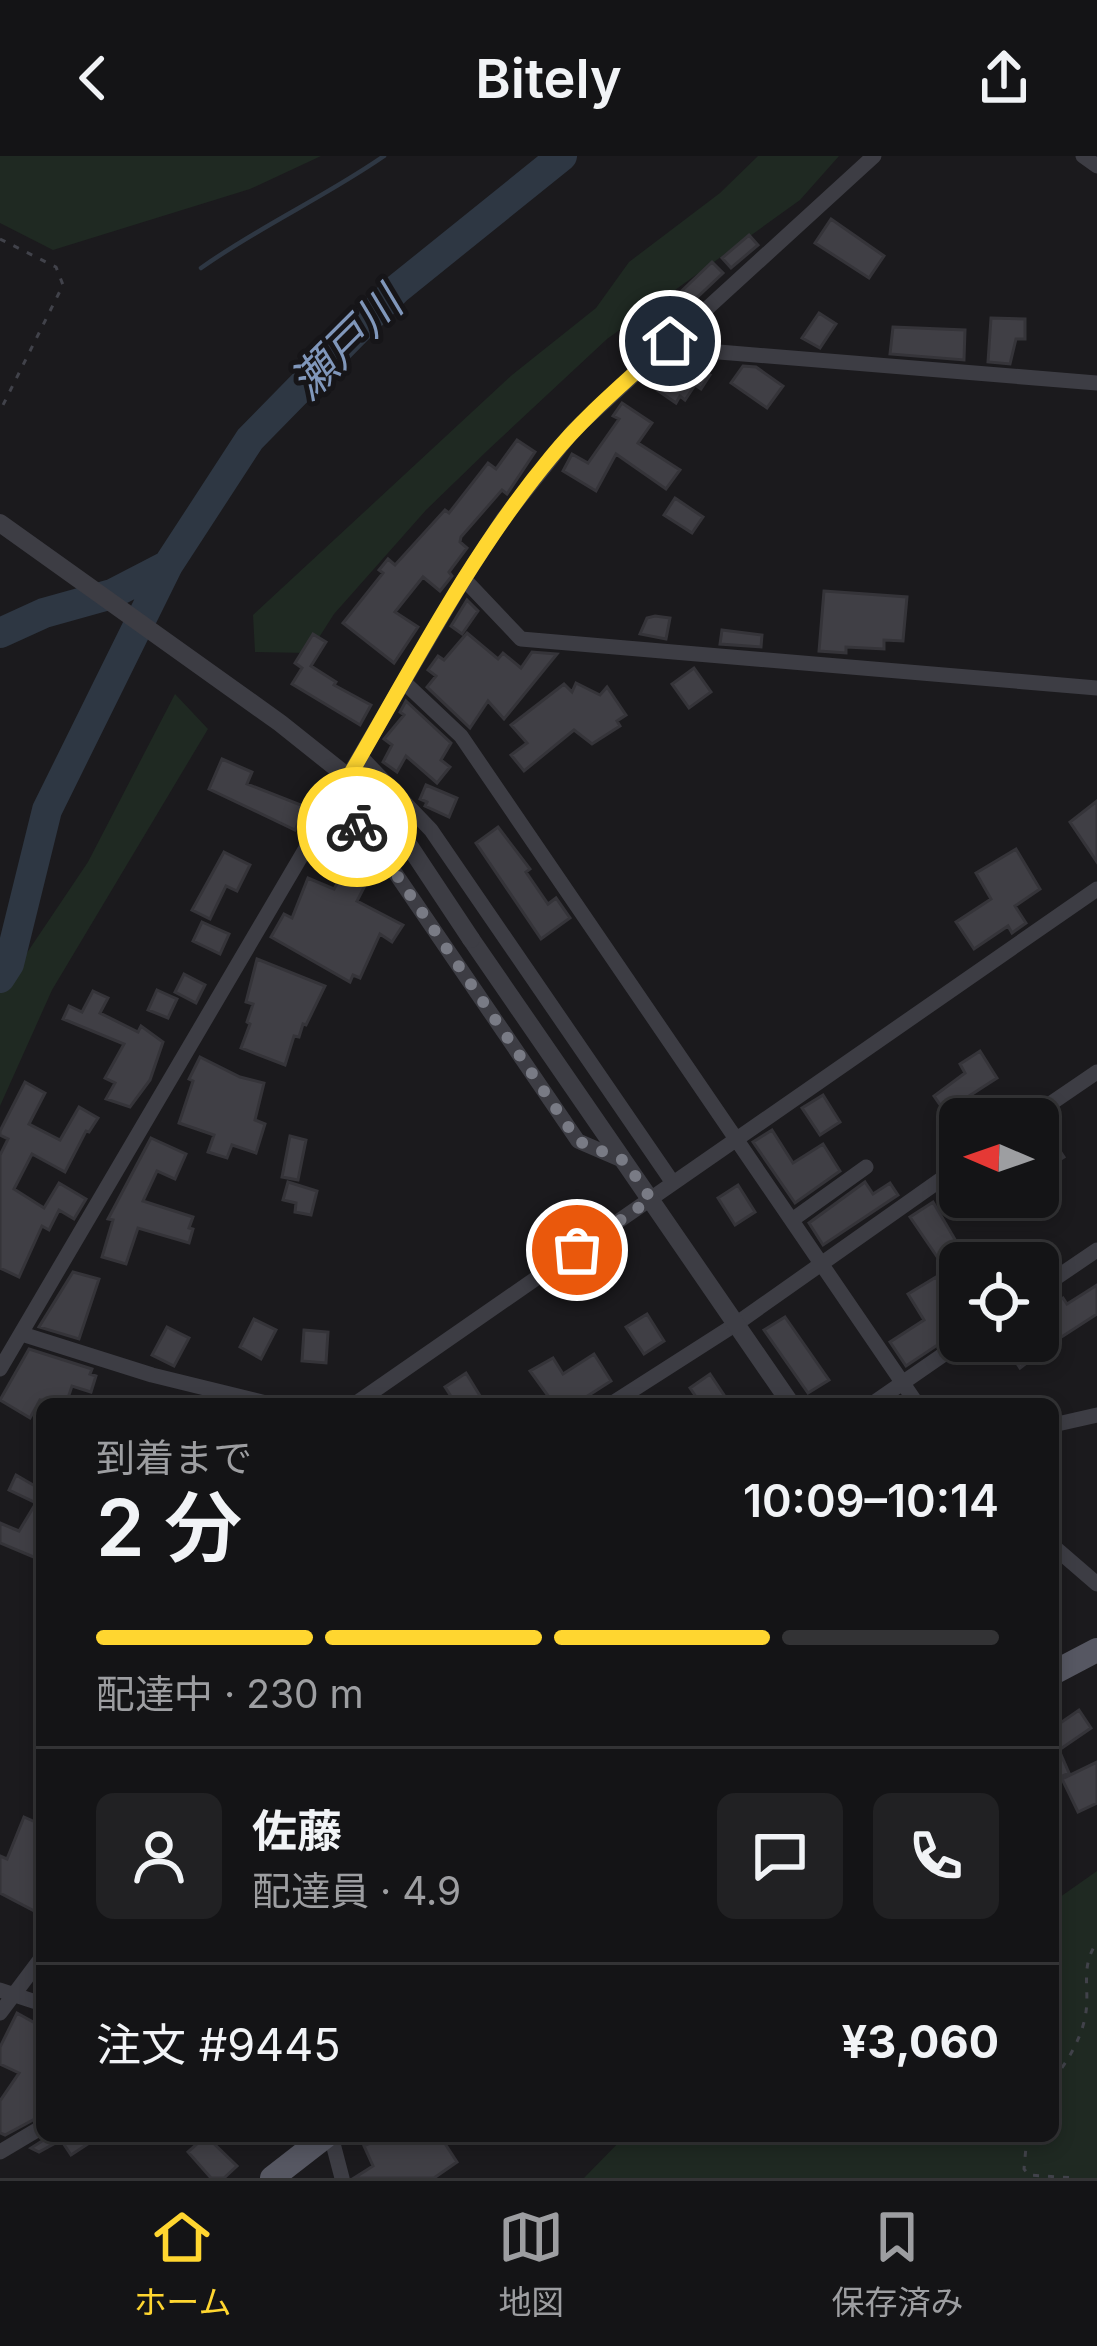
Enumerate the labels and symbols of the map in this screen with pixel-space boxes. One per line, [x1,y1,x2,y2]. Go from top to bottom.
water label: 瀬戸川 [278,273,416,410]
pin [619,290,721,392]
courier [297,767,417,887]
north arrow [939,1098,1059,1218]
pin [526,1199,628,1301]

